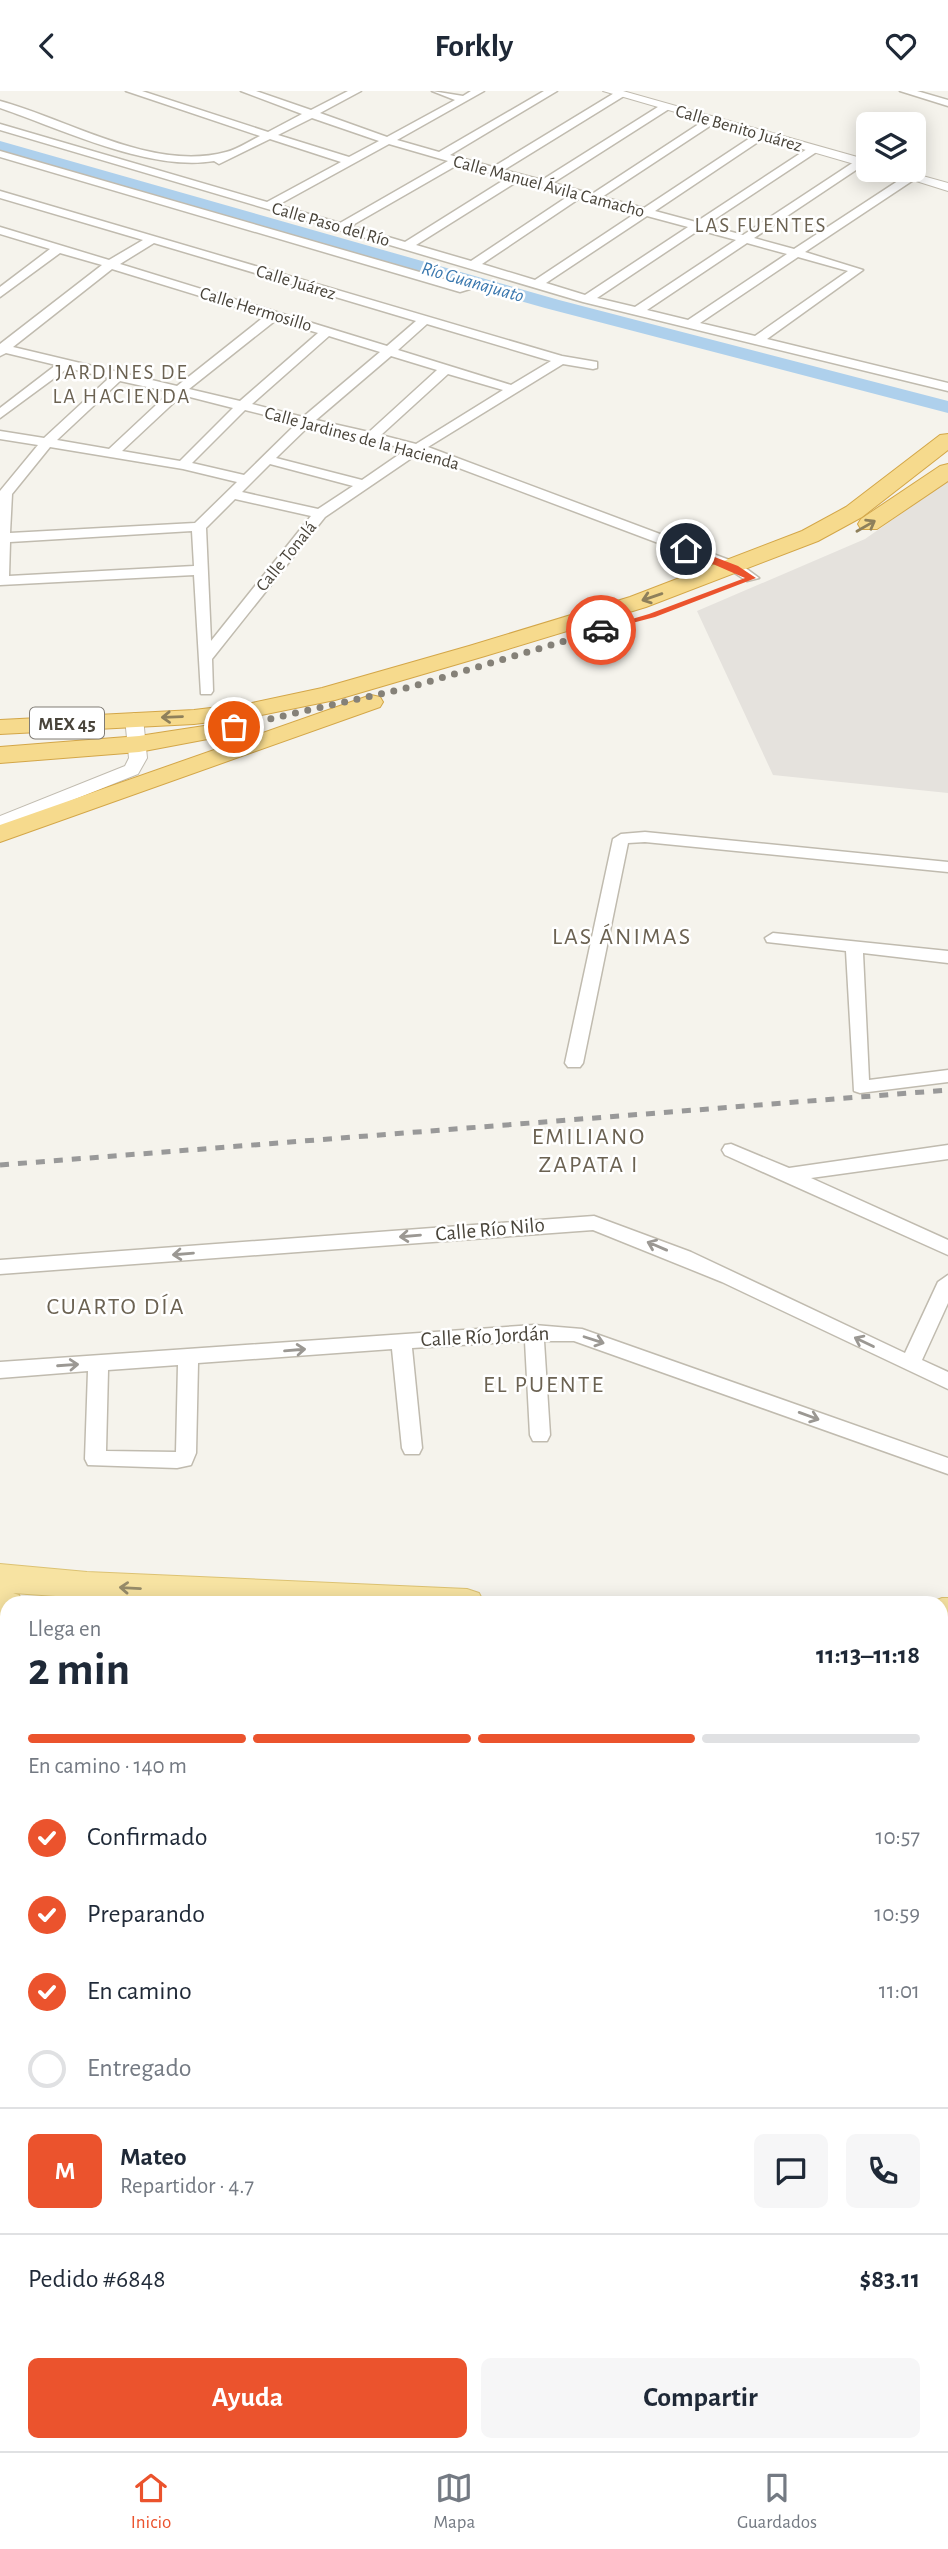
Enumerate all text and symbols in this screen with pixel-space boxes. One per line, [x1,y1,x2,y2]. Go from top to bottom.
icon: back [28,27,66,65]
icon: heart [882,27,920,65]
text: Forkly [435,30,513,62]
street label: Calle Benito Juárez [673,102,804,156]
map controls [856,112,926,182]
button: layers [856,112,926,182]
street label: Calle Manuel Ávila Camacho [451,150,647,221]
street label: Calle Paso del Río [270,200,392,250]
district label: LAS FUENTES [694,215,828,236]
water label: Río Guanajuato [419,259,526,306]
street label: Calle Juárez [254,262,338,304]
street label: Calle Hermosillo [198,284,314,336]
district label: JARDINES DE LA HACIENDA [53,362,191,407]
street label: Calle Jardines de la Hacienda [262,404,461,474]
street label: Calle Tonalá [253,518,320,595]
pin [656,519,716,579]
one-way arrow [855,519,876,532]
icon: home [667,530,705,568]
one-way arrow [642,592,664,604]
courier [566,595,636,665]
icon: car [582,611,620,649]
pin [204,697,264,757]
road number: MEX 45 [30,708,104,739]
icon: bag [215,708,253,746]
one-way arrow [161,711,184,724]
district label: LAS ÁNIMAS [552,923,692,949]
district label: EMILIANO ZAPATA I [532,1125,646,1177]
street label: Calle Río Nilo [435,1214,546,1245]
one-way arrow [399,1230,422,1243]
one-way arrow [647,1239,669,1252]
one-way arrow [173,1248,195,1261]
district label: CUARTO DÍA [46,1293,186,1319]
street label: Calle Río Jordán [420,1323,550,1350]
one-way arrow [583,1335,605,1348]
one-way arrow [854,1335,875,1348]
one-way arrow [283,1343,306,1356]
one-way arrow [56,1358,79,1371]
district label: EL PUENTE [483,1373,605,1397]
one-way arrow [797,1411,819,1423]
one-way arrow [119,1581,142,1594]
text: Llega en [28,1618,101,1641]
text: 11:13–11:18 [816,1642,920,1668]
text: 2 min [28,1647,130,1693]
text: En camino · 140 m [28,1755,187,1778]
icon: check [28,1819,66,1857]
text: Confirmado [87,1824,208,1850]
text: 10:57 [875,1826,920,1849]
icon: check [28,1896,66,1934]
text: Preparando [87,1901,205,1927]
text: 10:59 [874,1903,920,1926]
icon: check [28,1973,66,2011]
text: En camino [87,1978,192,2004]
text: 11:01 [879,1980,920,2003]
text: Entregado [87,2055,192,2081]
button: chat [754,2134,828,2208]
button: phone [846,2134,920,2208]
text: Mateo [120,2144,187,2170]
text: M [55,2158,75,2184]
text: Repartidor · 4.7 [120,2175,254,2198]
text: Pedido #6848 [28,2266,166,2292]
text: $83.11 [860,2266,920,2292]
button: Ayuda [28,2358,467,2438]
button: Compartir [481,2358,920,2438]
tab: Inicio [131,2469,171,2534]
tab: Mapa [433,2469,475,2534]
tab: Guardados [737,2469,817,2534]

